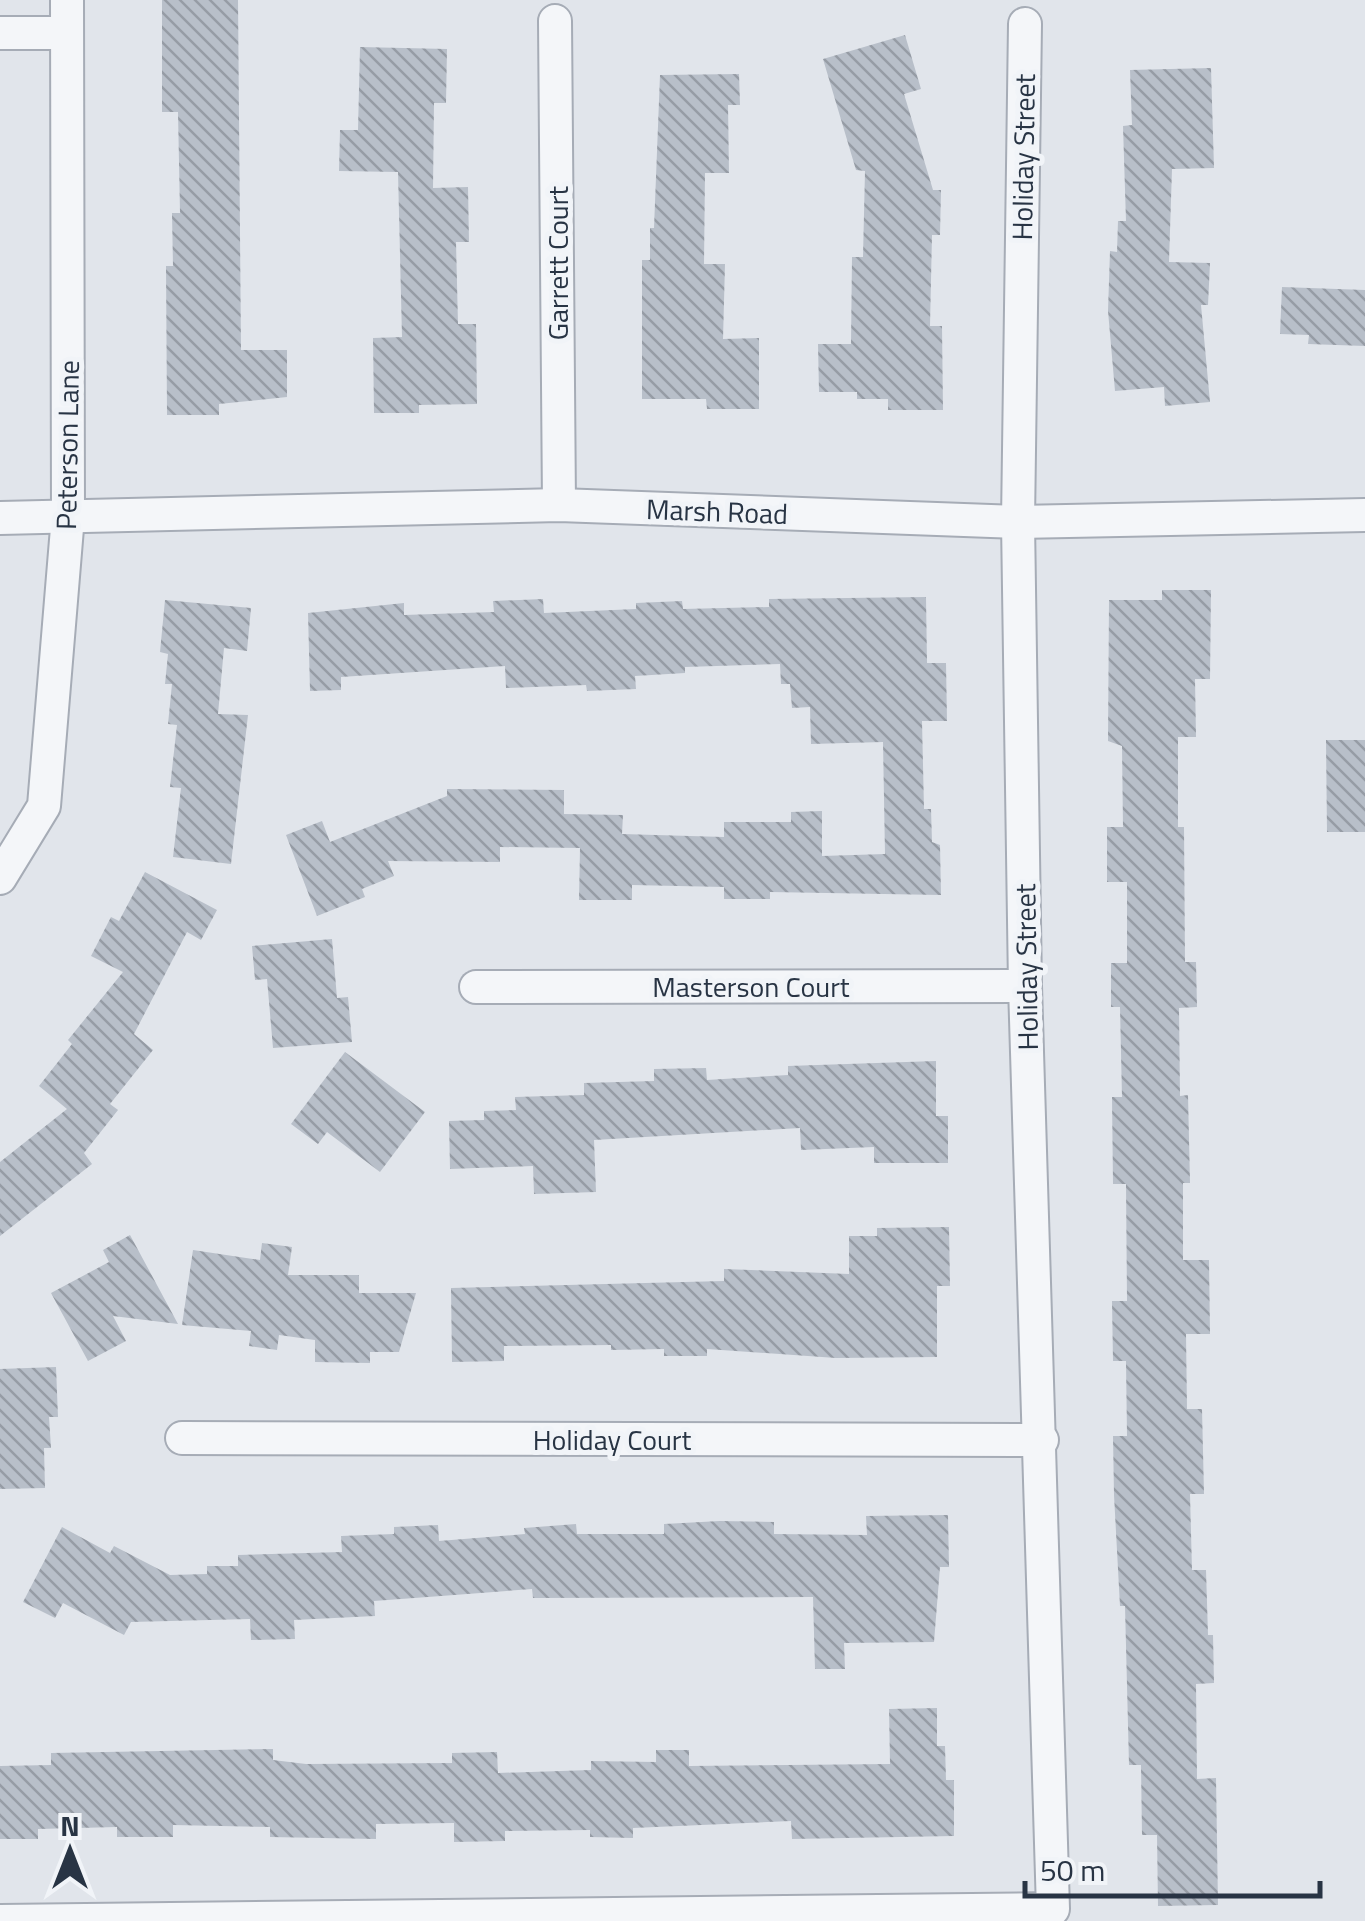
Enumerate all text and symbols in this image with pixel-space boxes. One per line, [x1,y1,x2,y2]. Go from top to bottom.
street label: Holiday Street [1000,73,1046,241]
street label: Garrett Court [536,186,579,340]
street label: Peterson Lane [44,360,90,530]
street label: Marsh Road [645,487,789,535]
street label: Holiday Street [1003,883,1049,1051]
street label: Masterson Court [652,965,850,1008]
street label: Holiday Court [533,1418,691,1461]
north arrow [20,1801,120,1901]
text: N [60,1804,80,1847]
scale bar [1025,1836,1320,1898]
text: 50 m [1040,1847,1105,1893]

